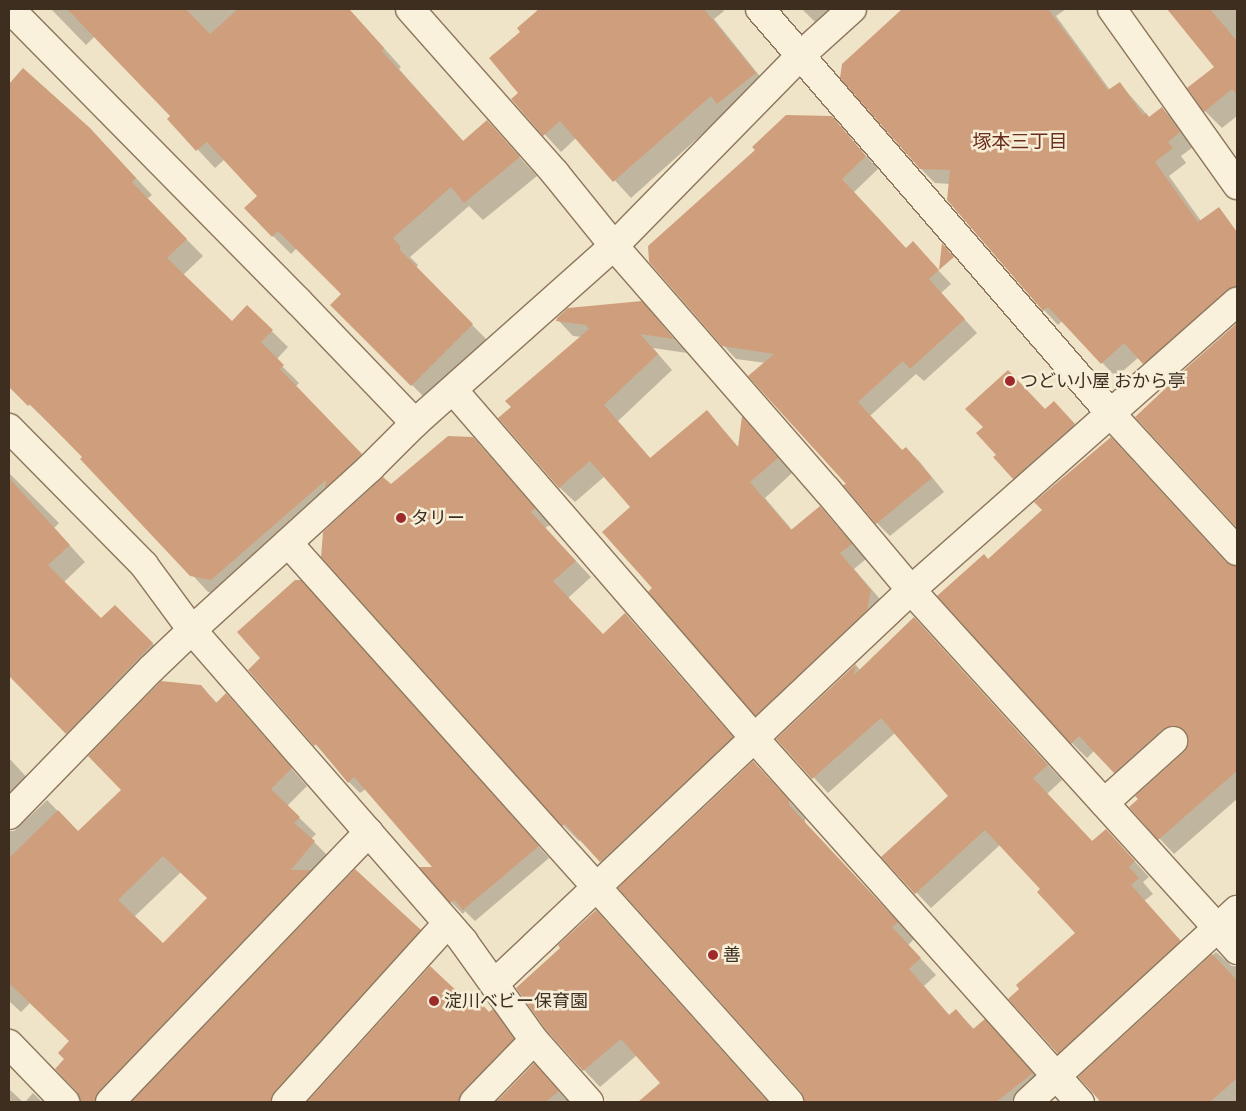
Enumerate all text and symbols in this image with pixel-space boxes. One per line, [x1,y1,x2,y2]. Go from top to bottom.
district label: 塚本三丁目 [973,131,1067,153]
place label: つどい小屋 おから亭 [1020,370,1186,392]
marker: つどい小屋 おから亭 [1004,375,1016,387]
place label: タリー [411,507,465,529]
marker: タリー [395,512,407,524]
place label: 善 [723,944,741,966]
marker: 善 [707,949,719,961]
place label: 淀川ベビー保育園 [444,990,588,1012]
marker: 淀川ベビー保育園 [428,995,440,1007]

